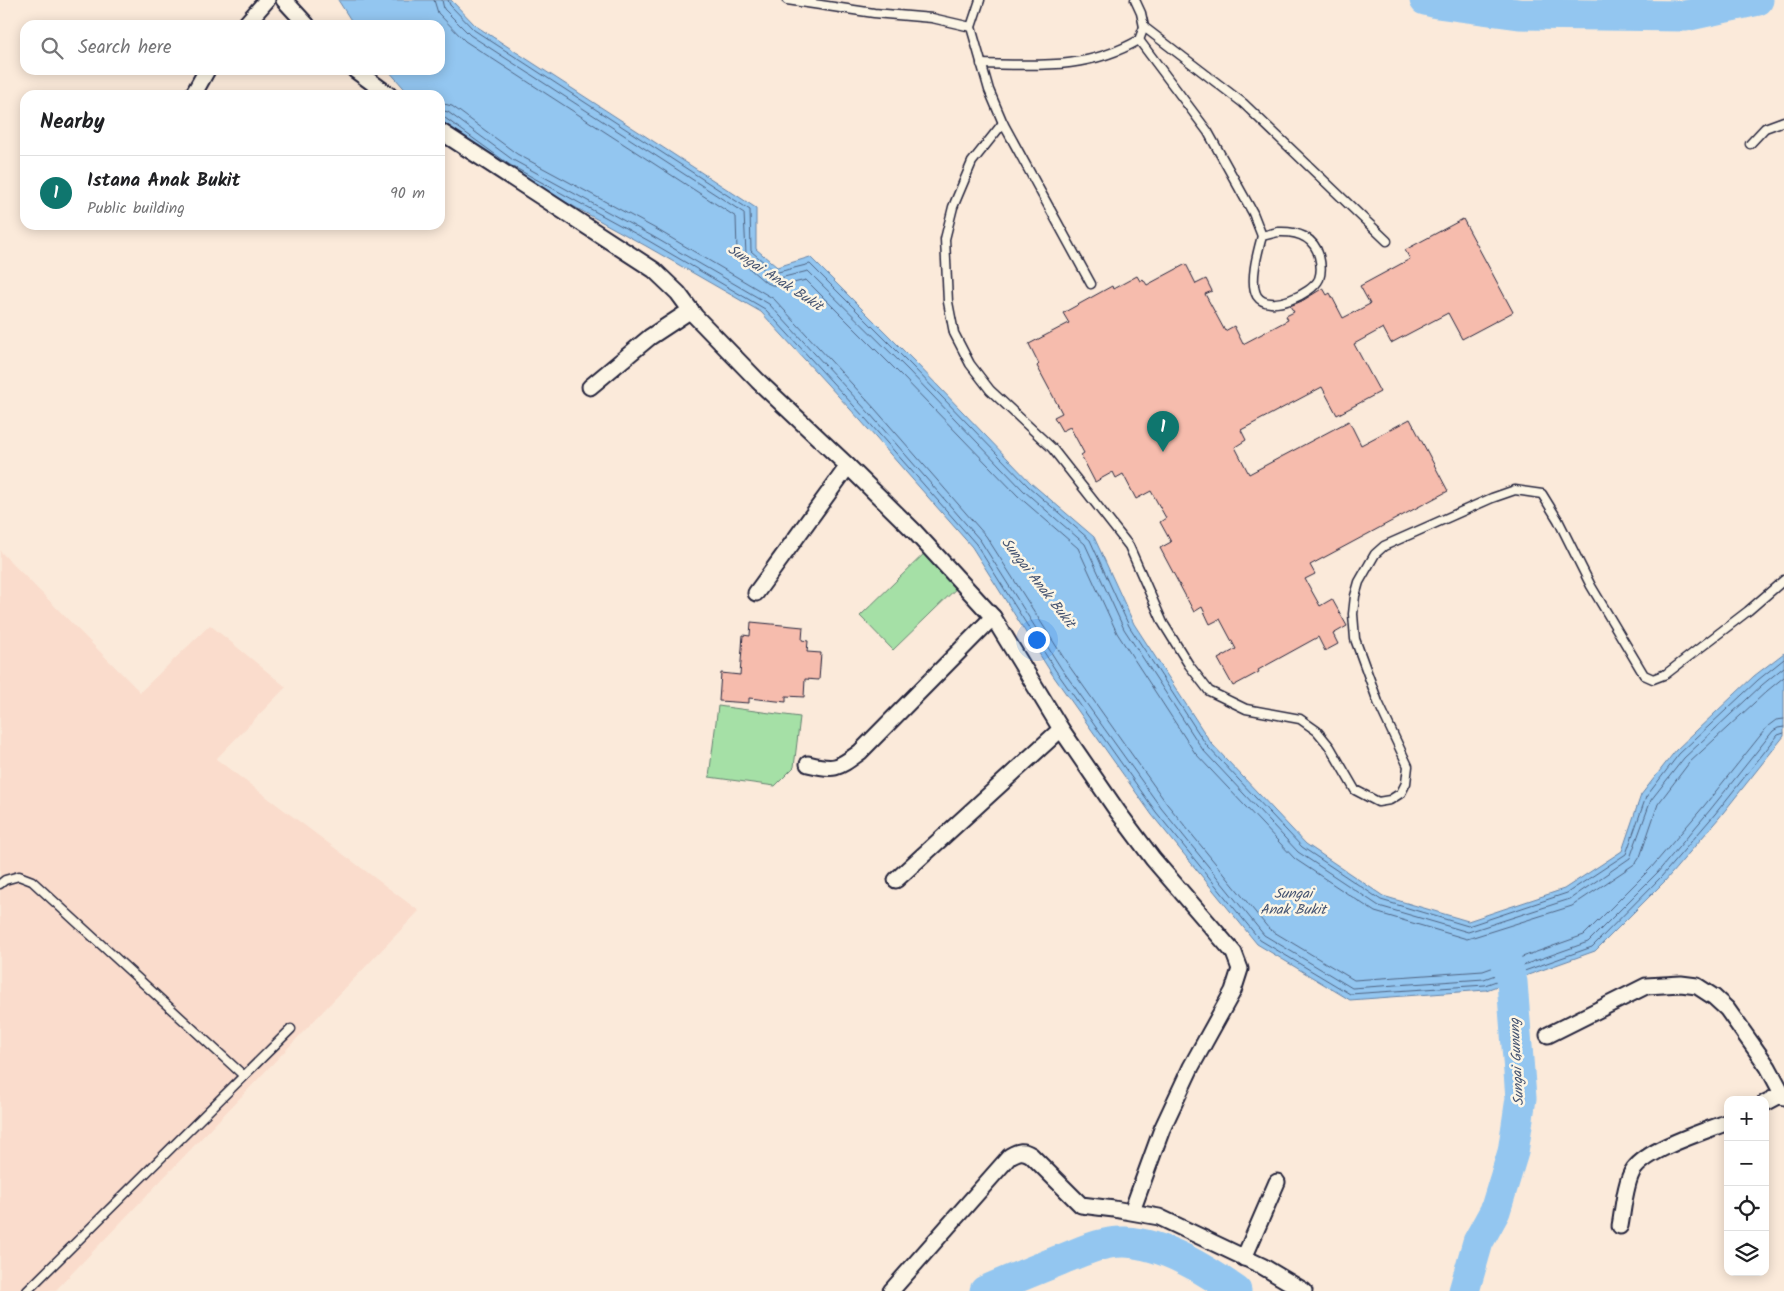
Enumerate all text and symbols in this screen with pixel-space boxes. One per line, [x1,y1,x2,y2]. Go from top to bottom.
search box [20,20,445,75]
text: Search here [78,33,172,63]
icon: search [38,34,66,62]
text: Nearby [40,106,105,139]
text: Istana Anak Bukit [87,166,240,196]
text: 1 [54,181,58,206]
text: 90 m [390,181,425,206]
text: Public building [87,196,185,221]
water label: Sungai Anak Bukit [723,239,829,318]
pin: 1 [1147,411,1179,452]
water label: Sungai Anak Bukit [996,533,1082,635]
your location [1024,627,1050,653]
water label: Sungai Anak Bukit [1260,883,1328,921]
water label: Sungai Gunung [1504,1016,1530,1106]
map controls [1724,1096,1769,1276]
button: + [1724,1096,1769,1141]
button: − [1724,1141,1769,1186]
button: locate [1724,1186,1769,1231]
button: layers [1724,1231,1769,1276]

